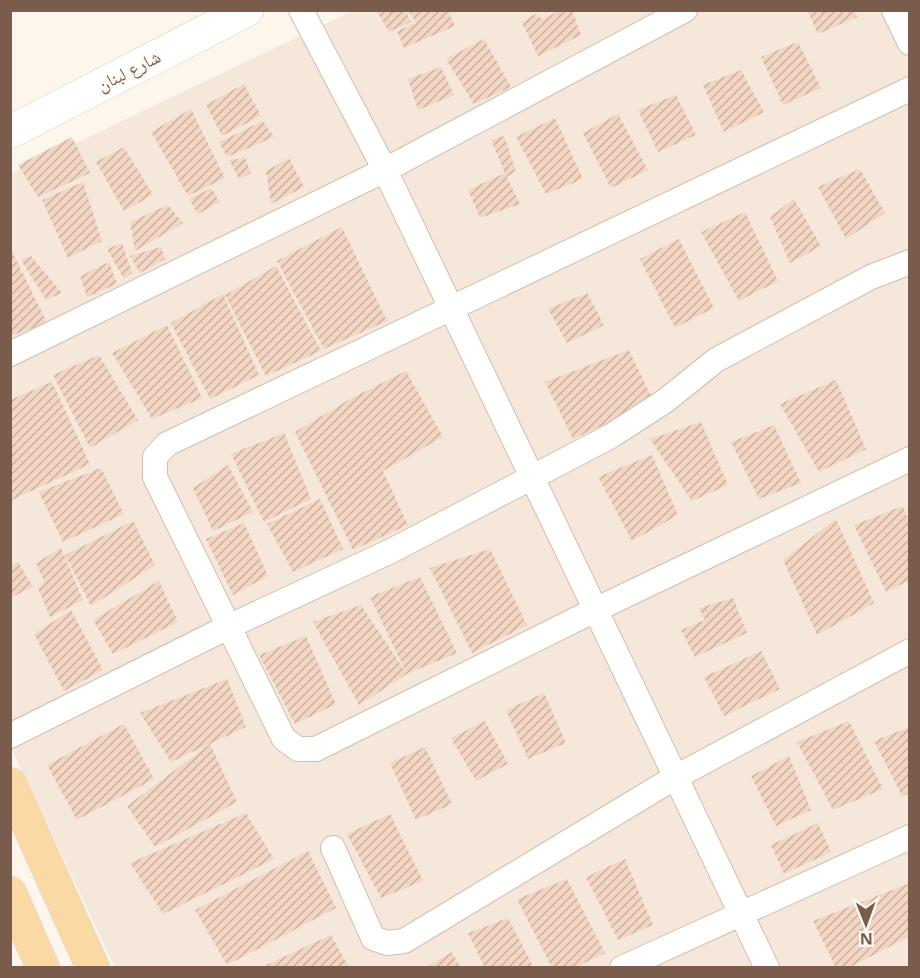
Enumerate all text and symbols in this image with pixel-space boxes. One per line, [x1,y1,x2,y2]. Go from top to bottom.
street label: شارع لبنان [93,44,164,96]
north arrow [836,894,896,954]
text: N [860,928,873,950]

